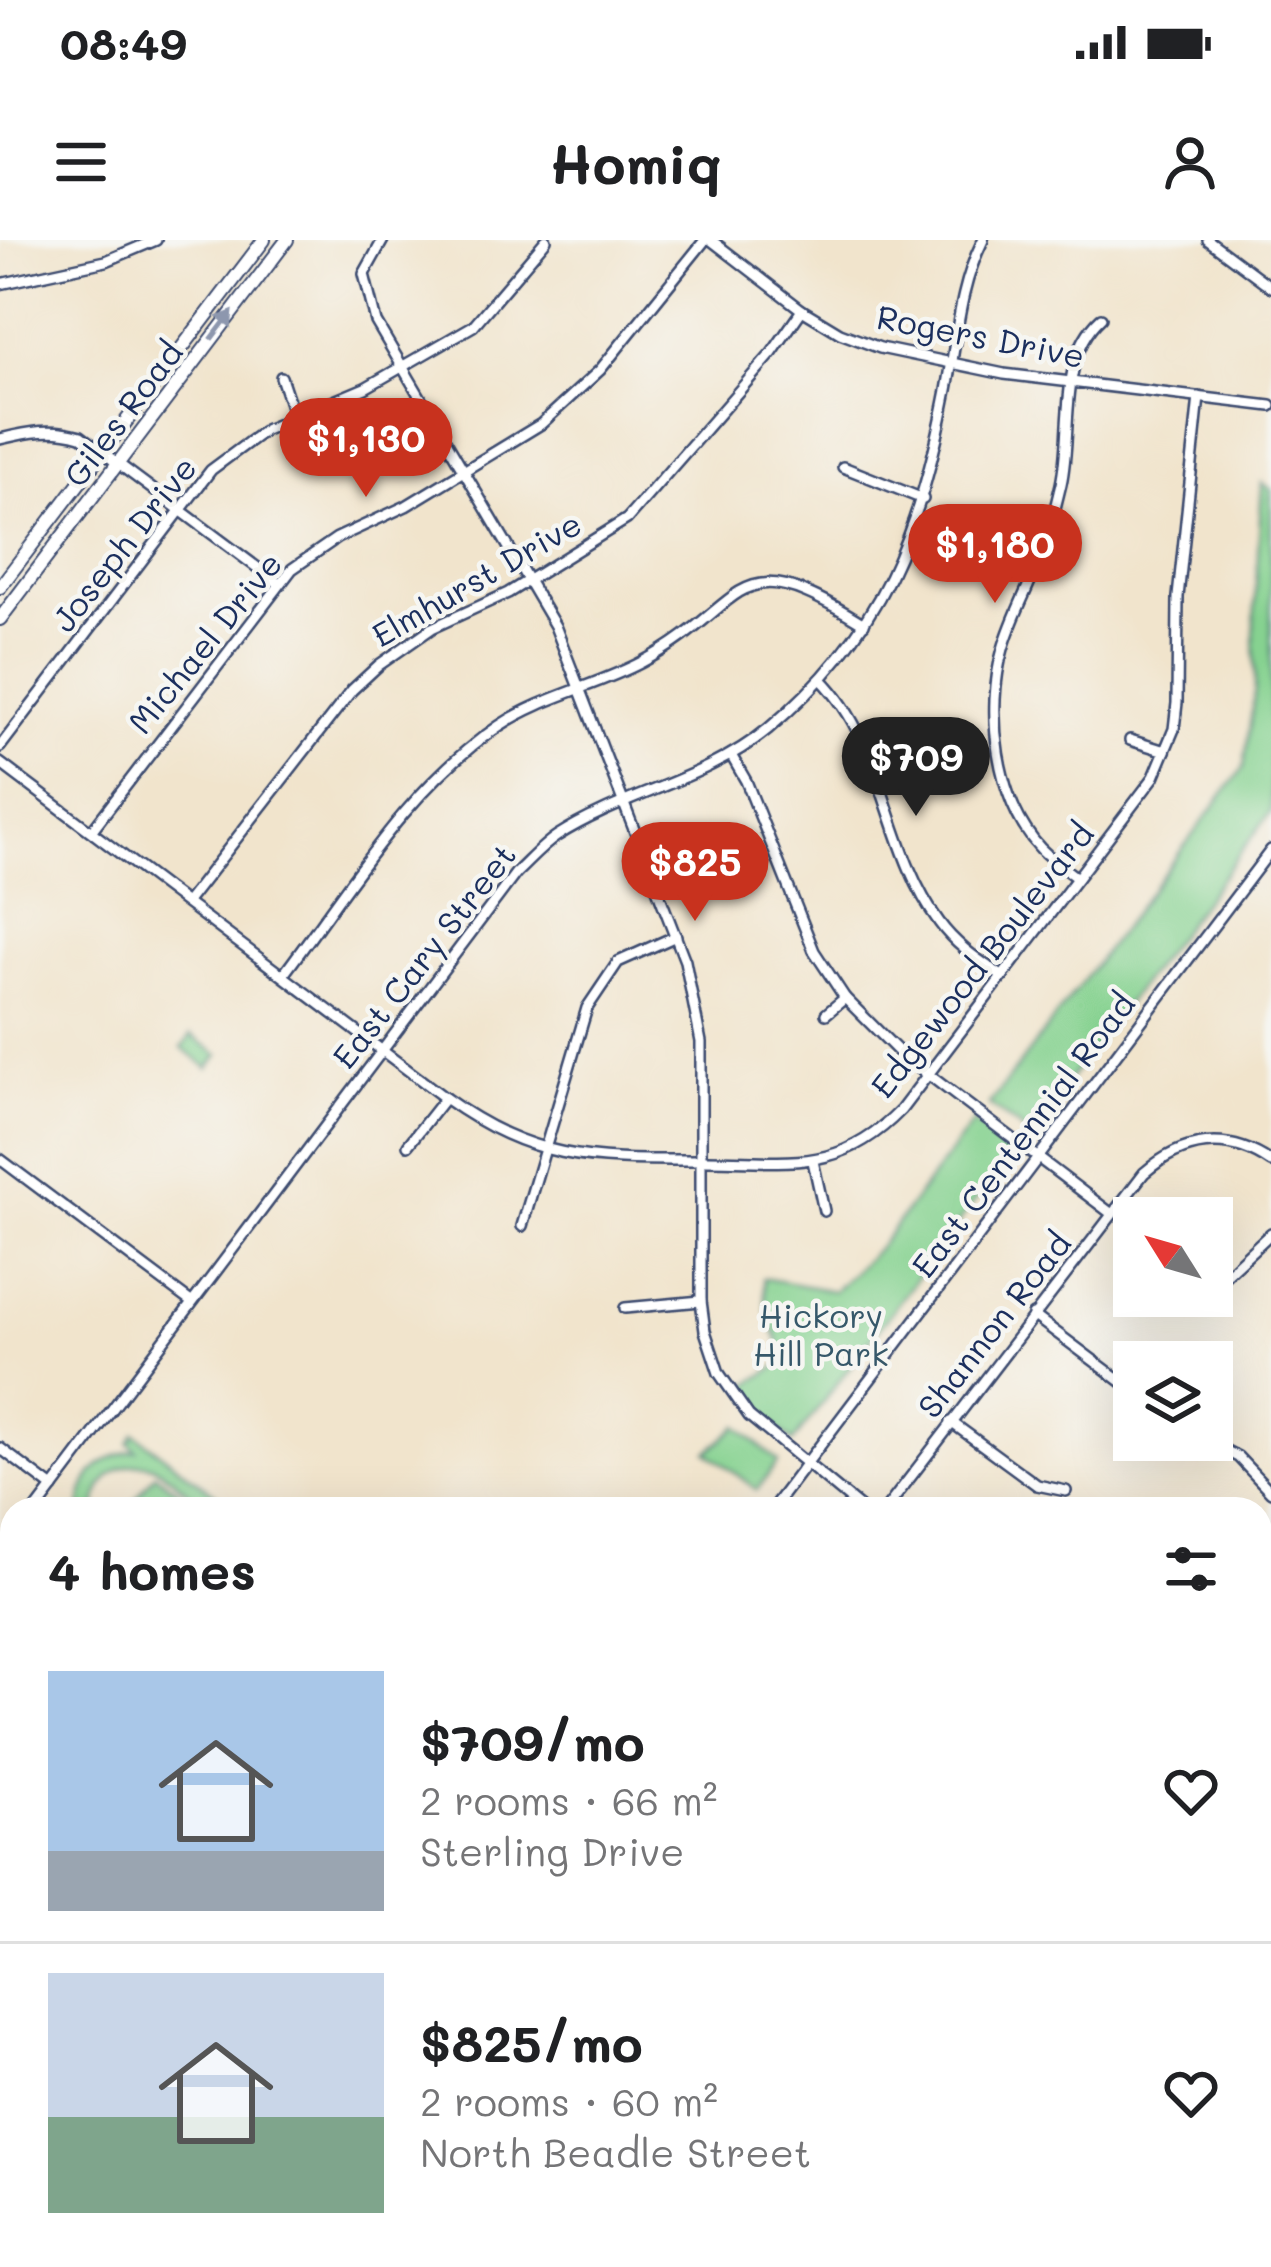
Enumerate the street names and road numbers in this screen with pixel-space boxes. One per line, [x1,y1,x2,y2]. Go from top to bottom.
street label: Rogers Drive [873,294,1089,376]
street label: Giles Road [53,331,191,495]
street label: Joseph Drive [41,447,205,639]
street label: Elmhurst Drive [363,501,589,655]
street label: Michael Drive [118,542,290,742]
street label: Edgewood Boulevard [860,813,1102,1105]
street label: East Cary Street [322,834,525,1077]
street label: East Centennial Road [901,983,1143,1285]
street label: Shannon Road [907,1222,1079,1426]

